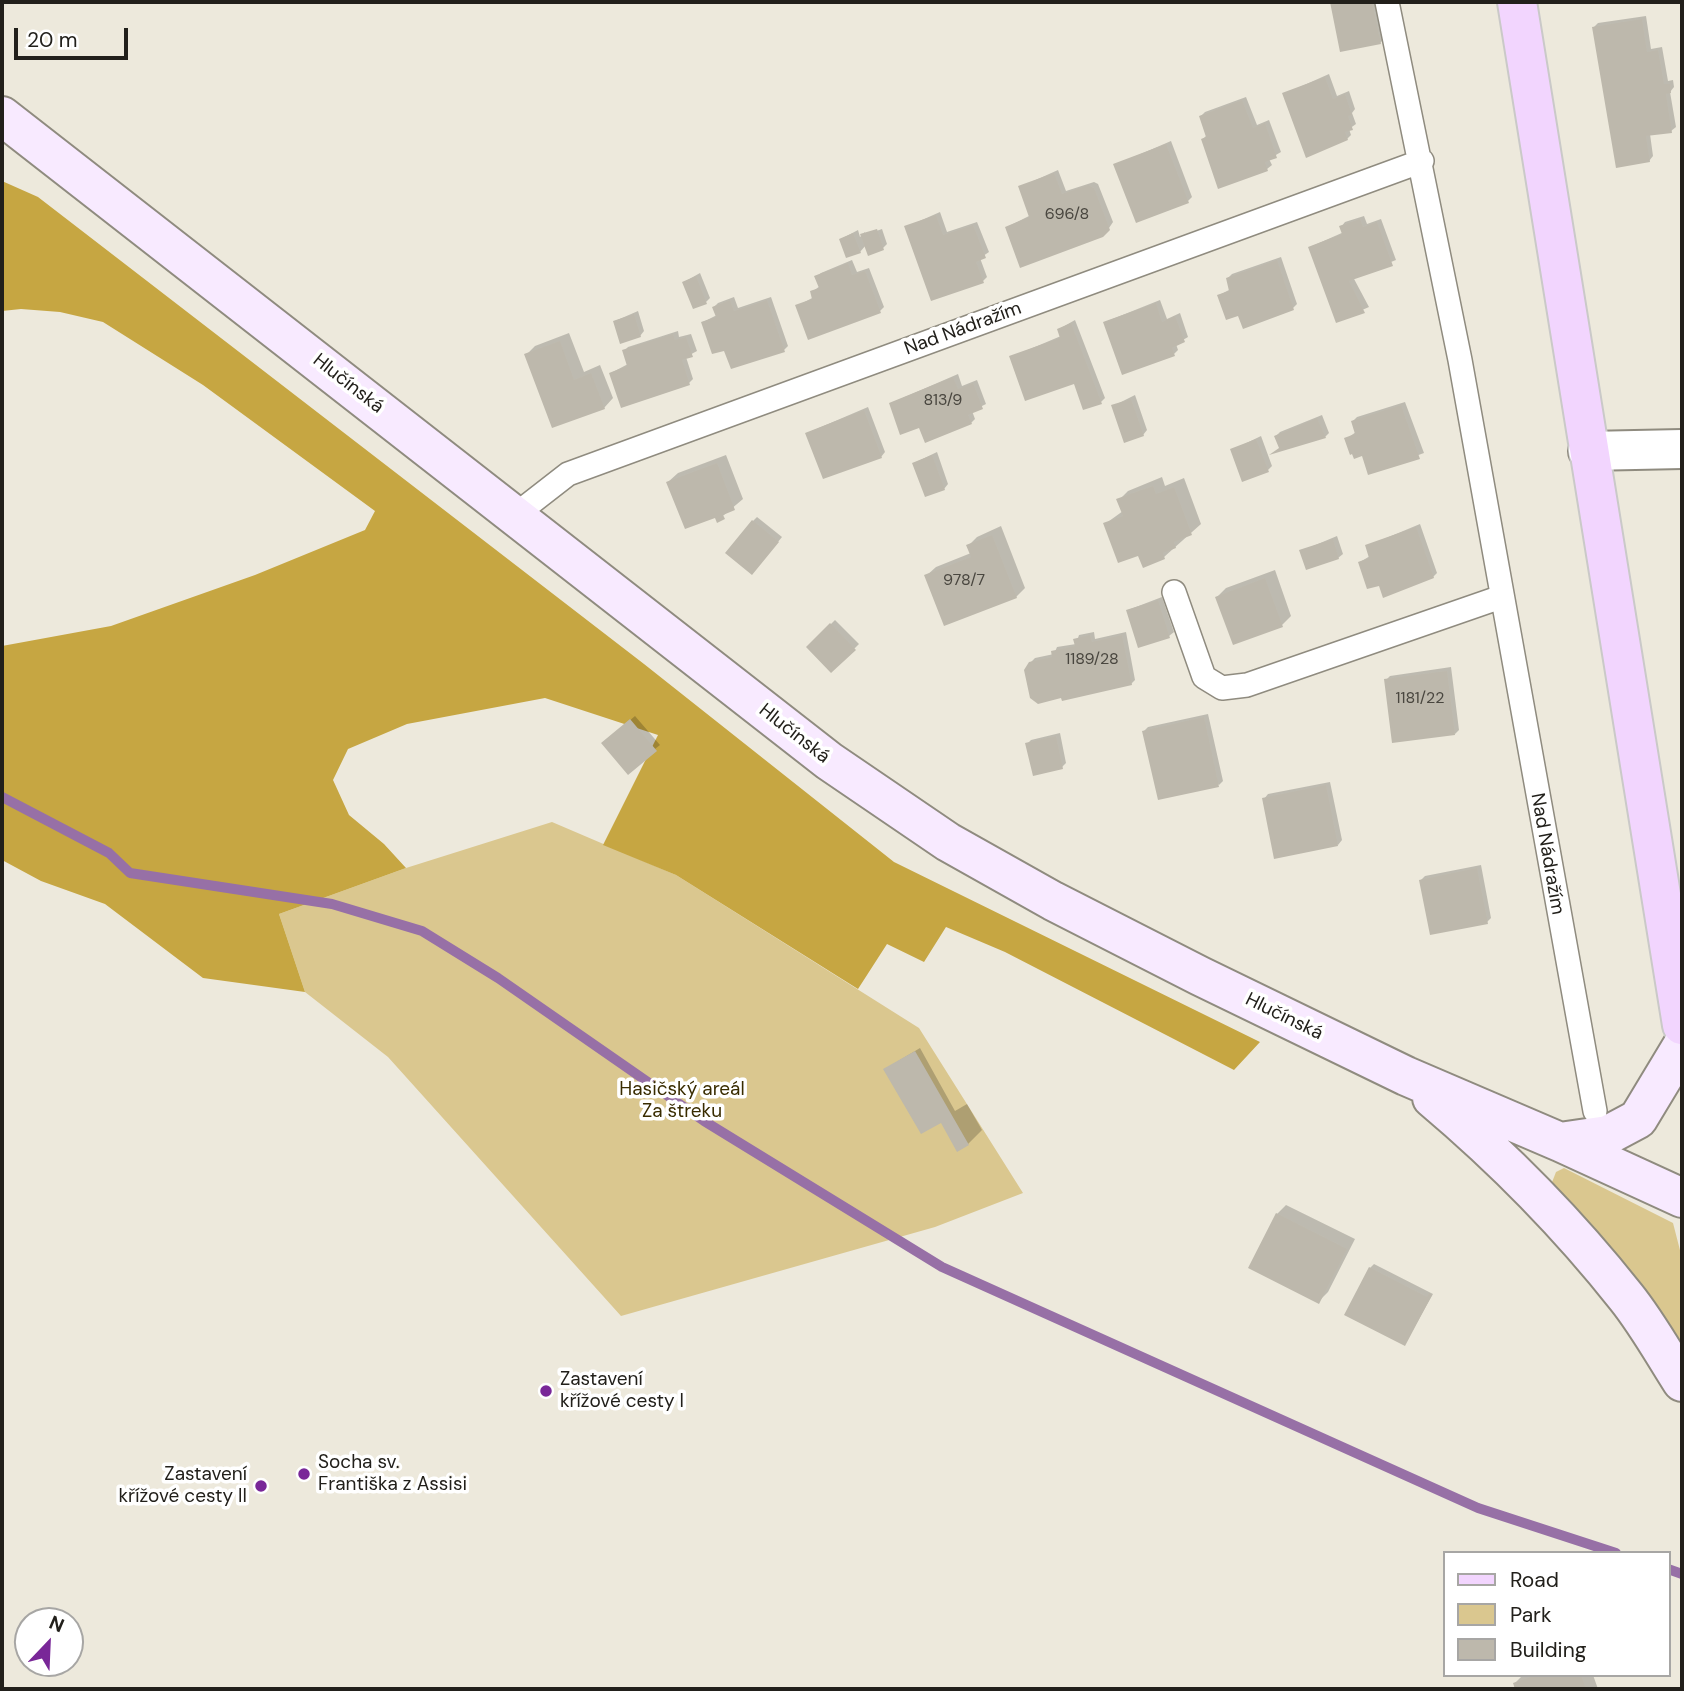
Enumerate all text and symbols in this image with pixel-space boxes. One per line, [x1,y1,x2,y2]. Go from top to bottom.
scale bar [18,14,131,58]
text: 20 m [27,26,78,54]
house number: 696/8 [1045,205,1089,225]
street label: Nad Nádražím [901,297,1025,361]
street label: Hlučínská [308,349,388,419]
house number: 813/9 [924,391,962,411]
house number: 978/7 [943,571,985,591]
house number: 1189/28 [1065,650,1119,670]
house number: 1181/22 [1395,689,1445,709]
street label: Hlučínská [754,699,834,769]
street label: Nad Nádražím [1525,791,1569,917]
street label: Hlučínská [1242,988,1326,1046]
park label: Hasičský areál Za štreku [619,1079,745,1123]
place label: Zastavení křížové cesty I [560,1369,684,1413]
marker: Zastavení křížové cesty I [538,1383,554,1399]
place label: Socha sv. Františka z Assisi [318,1452,467,1496]
place label: Zastavení křížové cesty II [119,1464,247,1508]
marker: Socha sv. Františka z Assisi [296,1466,312,1482]
marker: Zastavení křížové cesty II [253,1478,269,1494]
legend [1442,1551,1670,1677]
text: Road [1510,1566,1559,1594]
text: Park [1510,1601,1551,1629]
north arrow [14,1607,84,1677]
text: N [45,1610,68,1638]
text: Building [1510,1636,1586,1664]

